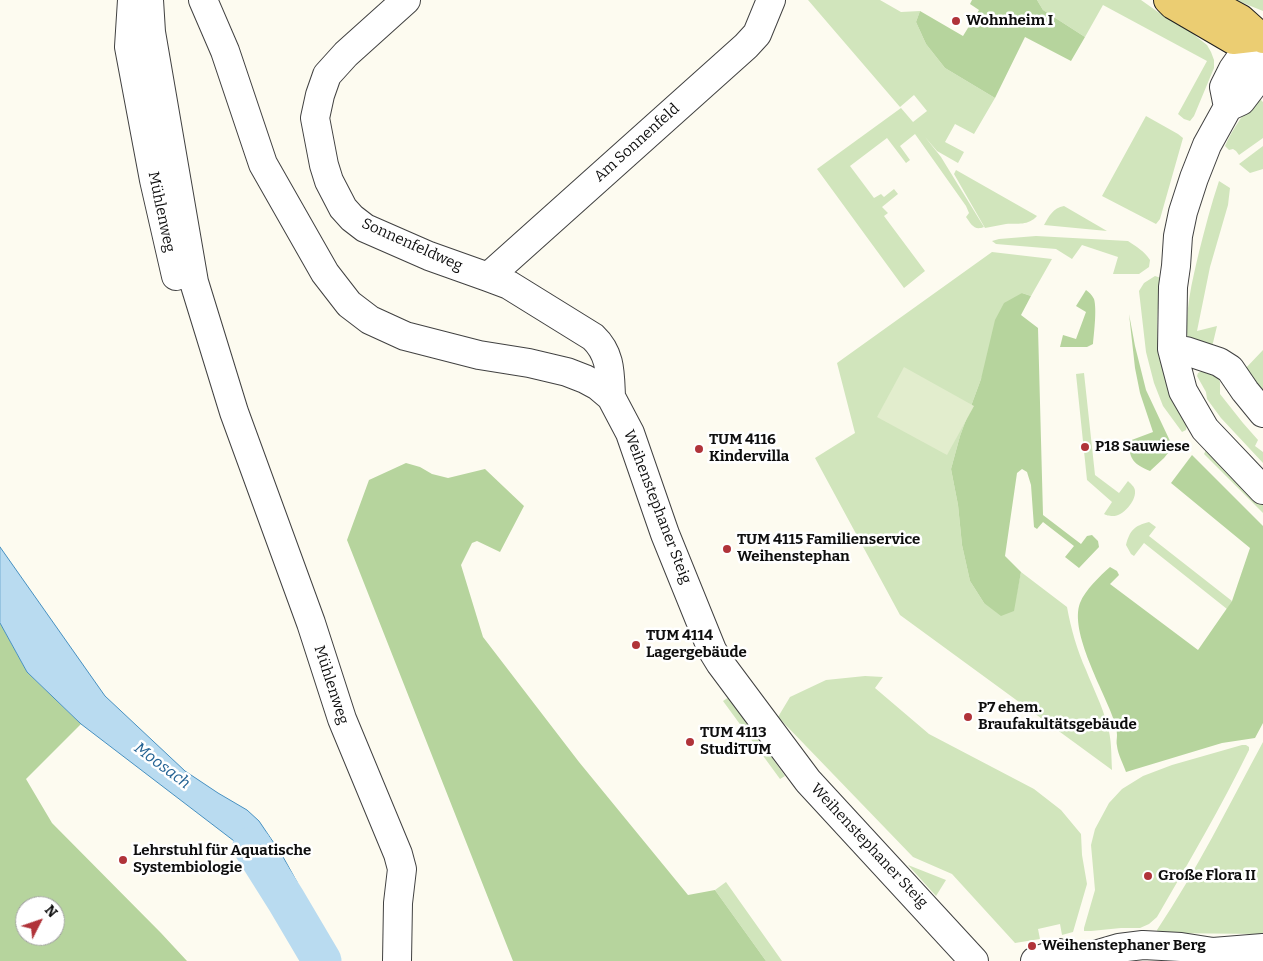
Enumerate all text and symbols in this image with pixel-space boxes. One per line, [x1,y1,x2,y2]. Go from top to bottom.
place label: Wohnheim I [966,12,1053,30]
marker: Wohnheim I [950,15,962,27]
street label: Am Sonnenfeld [591,100,683,186]
street label: Mühlenweg [144,170,178,254]
street label: Sonnenfeldweg [359,215,465,275]
street label: Weihenstephaner Steig [619,427,695,587]
place label: TUM 4116 Kindervilla [709,431,789,466]
place label: P18 Sauwiese [1095,438,1190,456]
marker: P18 Sauwiese [1079,441,1091,453]
marker: TUM 4116 Kindervilla [693,443,705,455]
place label: TUM 4115 Familienservice Weihenstephan [737,531,920,566]
marker: TUM 4115 Familienservice Weihenstephan [721,543,733,555]
place label: TUM 4114 Lagergebäude [646,627,747,662]
marker: TUM 4114 Lagergebäude [630,639,642,651]
street label: Mühlenweg [310,643,352,727]
place label: P7 ehem. Braufakultätsgebäude [978,699,1137,734]
marker: P7 ehem. Braufakultätsgebäude [962,711,974,723]
place label: TUM 4113 StudiTUM [700,724,771,759]
marker: TUM 4113 StudiTUM [684,736,696,748]
water label: Moosach [130,739,194,793]
street label: Weihenstephaner Steig [807,780,931,912]
place label: Lehrstuhl für Aquatische Systembiologie [133,842,311,877]
marker: Lehrstuhl für Aquatische Systembiologie [117,854,129,866]
place label: Große Flora II [1158,867,1256,885]
marker: Große Flora II [1142,870,1154,882]
north arrow [15,896,65,946]
text: N [41,902,61,921]
place label: Weihenstephaner Berg [1042,937,1206,955]
marker: Weihenstephaner Berg [1026,940,1038,952]

